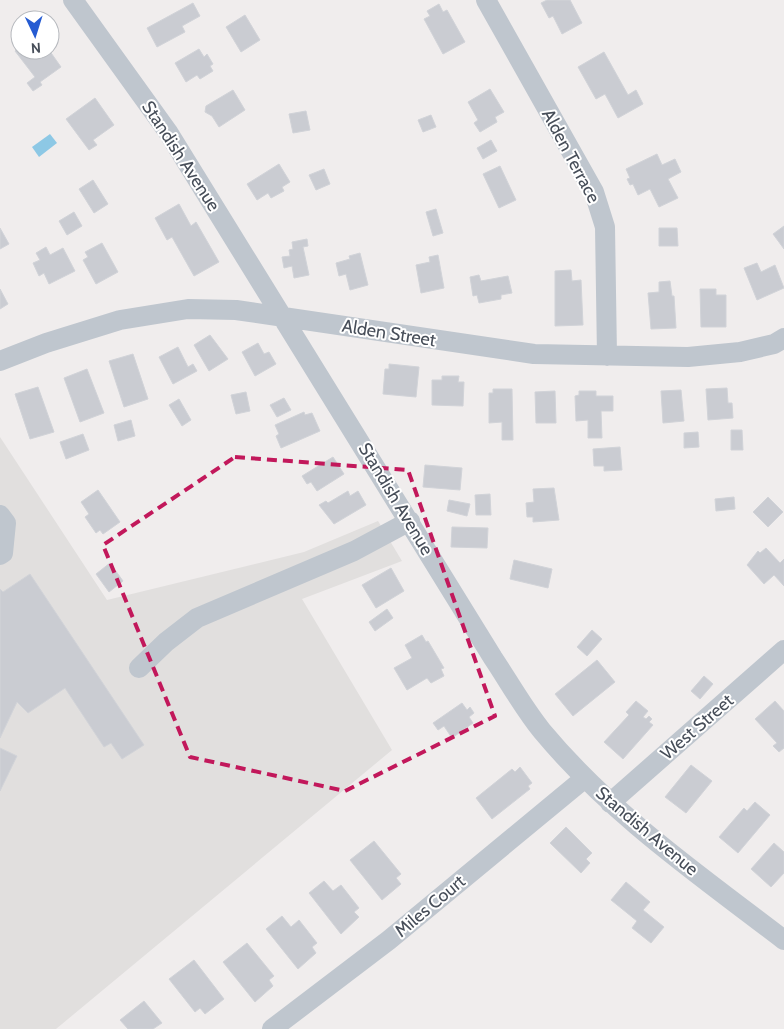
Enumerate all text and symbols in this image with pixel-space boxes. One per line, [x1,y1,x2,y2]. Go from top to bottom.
north arrow [10,10,60,60]
text: N [30,39,41,57]
street label: Standish Avenue [137,97,225,215]
street label: Alden Terrace [537,105,605,207]
street label: Alden Street [341,315,437,351]
street label: Standish Avenue [354,439,438,559]
street label: West Street [656,689,738,765]
street label: Standish Avenue [591,782,703,880]
street label: Miles Court [390,870,470,942]

